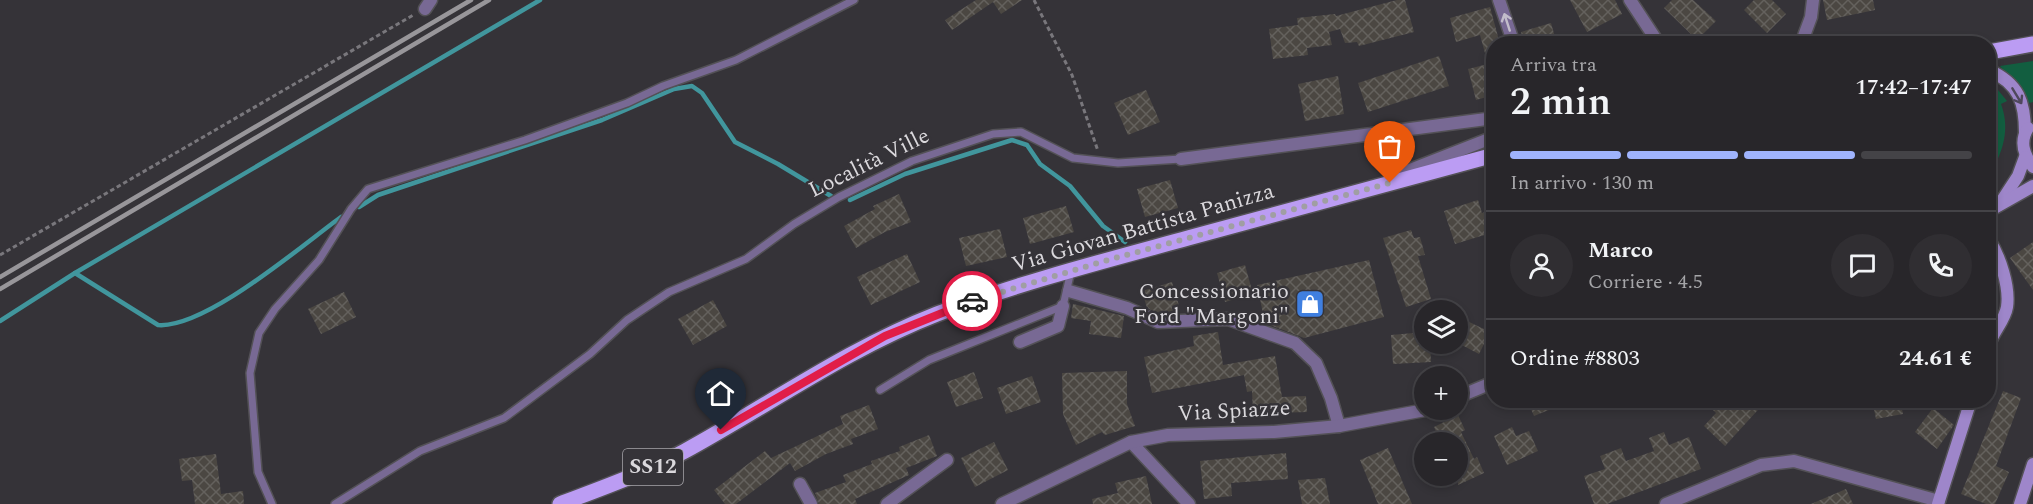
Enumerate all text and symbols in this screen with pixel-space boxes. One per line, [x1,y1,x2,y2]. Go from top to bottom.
one-way arrow [1501,13,1512,32]
text: Arriva tra [1510,50,1597,80]
text: 17:42–17:47 [1855,71,1972,104]
text: 2 min [1510,73,1611,132]
one-way arrow [2011,87,2024,104]
street label: Località Ville [803,119,935,207]
pin [1364,121,1415,183]
icon: bag [1373,130,1406,163]
text: In arrivo · 130 m [1510,168,1654,198]
street label: Via Giovan Battista Panizza [1008,175,1278,281]
button: person [1510,234,1573,297]
text: Marco [1588,234,1653,267]
button: chat [1831,234,1894,297]
button: phone [1909,234,1972,297]
text: Corriere · 4.5 [1588,267,1703,297]
courier [942,271,1002,331]
place label: Concessionario Ford "Margoni" [1134,275,1289,333]
icon: car [956,285,989,318]
shop icon: Concessionario Ford "Margoni" [1294,288,1326,320]
map controls [1414,300,1468,486]
button: layers [1414,300,1468,354]
text: Ordine #8803 [1510,342,1640,375]
text: 24.61 € [1899,342,1972,375]
button: + [1414,366,1468,420]
pin [695,368,746,430]
icon: home [704,377,737,410]
street label: Via Spiazze [1177,392,1291,430]
button: − [1414,432,1468,486]
road number: SS12 [623,449,683,485]

